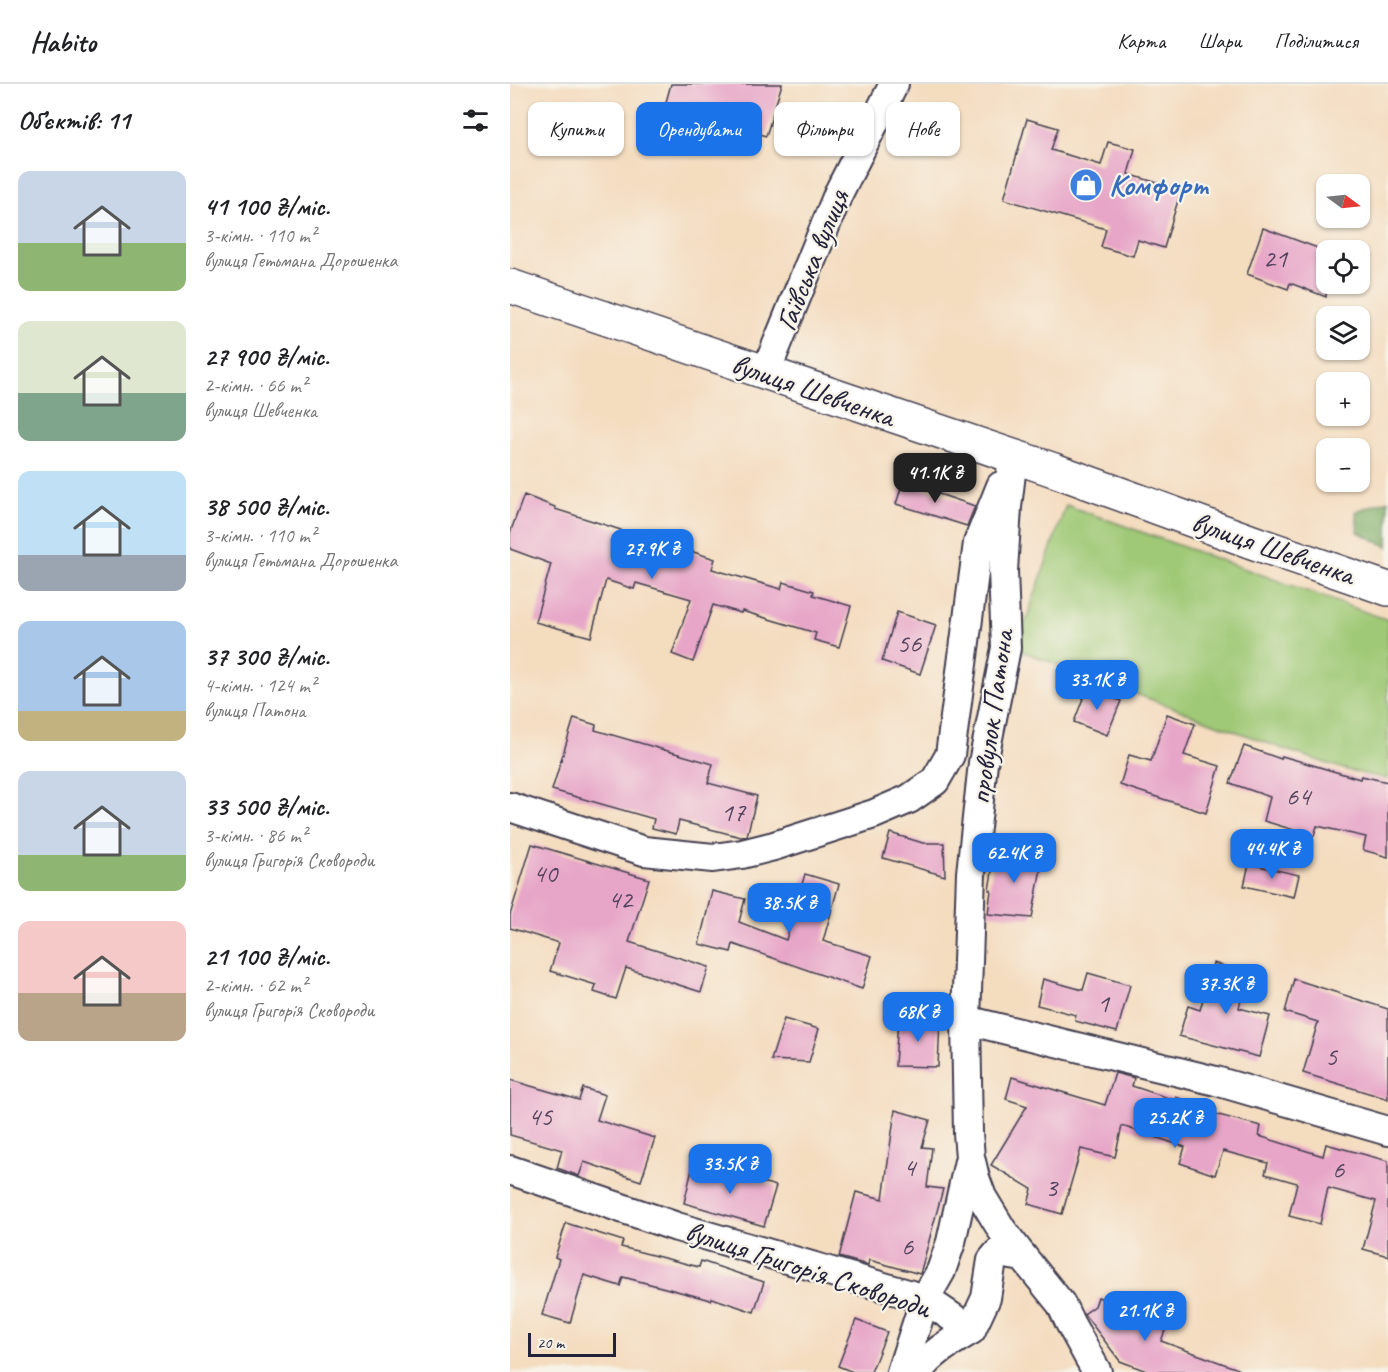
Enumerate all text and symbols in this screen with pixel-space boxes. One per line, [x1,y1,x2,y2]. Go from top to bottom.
text: Habito [30,24,96,59]
text: Карта [1117,28,1165,54]
text: Шари [1198,28,1242,54]
text: Поділитися [1275,28,1358,54]
chip: Купити [528,102,624,156]
chip: Орендувати [636,102,762,156]
chip: Фільтри [774,102,874,156]
chip: Нове [886,102,960,156]
text: Об’єктів: 11 [18,104,130,137]
icon: filters [459,104,492,137]
place label: Комфорт [1109,166,1210,204]
shop icon: Комфорт [1068,167,1104,203]
north arrow [1316,174,1370,228]
map controls [1316,174,1370,492]
street label: Гаївська вулиця [767,183,858,336]
text: 41 100 ₴/міс. [204,190,330,223]
icon: home [66,195,138,267]
text: 3-кімн. · 110 m² [204,223,316,248]
button: locate [1316,240,1370,294]
house number: 21 [1263,241,1289,275]
text: вулиця Гетьмана Дорошенка [204,248,397,273]
button: layers [1316,306,1370,360]
text: 27 900 ₴/міс. [204,340,329,373]
street label: вулиця Шевченка [727,344,902,436]
icon: home [66,345,138,417]
button: + [1316,372,1370,426]
text: 2-кімн. · 66 m² [204,373,307,398]
text: вулиця Шевченка [204,398,317,423]
button: − [1316,438,1370,492]
pin: 41.1K ₴ [880,453,990,504]
text: 41.1K ₴ [907,460,963,485]
text: 38 500 ₴/міс. [204,490,329,523]
icon: home [66,495,138,567]
street label: вулиця Шевченка [1187,502,1362,594]
text: 3-кімн. · 110 m² [204,523,316,548]
pin: 27.9K ₴ [597,529,707,580]
text: 27.9K ₴ [625,536,679,561]
text: вулиця Гетьмана Дорошенка [204,548,397,573]
street label: провулок Патона [960,625,1022,807]
house number: 56 [897,626,922,660]
text: 37 300 ₴/міс. [204,640,329,673]
icon: home [66,645,138,717]
pin: 33.1K ₴ [1042,660,1152,711]
text: 33.1K ₴ [1069,667,1125,692]
text: 4-кімн. · 124 m² [204,673,316,698]
text: вулиця Патона [204,698,305,723]
house number: 64 [1286,779,1313,813]
text: 33 500 ₴/міс. [204,790,329,823]
icon: home [66,795,138,867]
house number: 17 [721,795,747,829]
text: 3-кімн. · 86 m² [204,823,307,848]
pin: 44.4K ₴ [1217,829,1327,880]
pin: 62.4K ₴ [959,833,1069,884]
text: 44.4K ₴ [1244,836,1300,861]
text: 62.4K ₴ [986,840,1042,865]
text: вулиця Григорія Сковороди [204,848,374,873]
house number: 40 [533,856,559,890]
house number: 42 [608,882,634,916]
pin: 38.5K ₴ [734,883,844,934]
text: 38.5K ₴ [762,890,816,915]
text: 21 100 ₴/міс. [204,940,330,973]
icon: home [66,945,138,1017]
pin: 37.3K ₴ [1171,964,1281,1015]
text: 37.3K ₴ [1198,971,1254,996]
text: 2-кімн. · 62 m² [204,973,307,998]
house number: 1 [1097,986,1111,1020]
pin: 68K ₴ [876,992,960,1043]
text: вулиця Григорія Сковороди [204,998,374,1023]
text: 68K ₴ [897,999,939,1024]
house number: 5 [1325,1039,1339,1073]
pin: 25.2K ₴ [1120,1098,1230,1149]
house number: 45 [528,1099,554,1133]
text: 25.2K ₴ [1148,1105,1202,1130]
pin: 33.5K ₴ [675,1144,785,1195]
house number: 4 [903,1150,918,1184]
text: 33.5K ₴ [703,1151,757,1176]
house number: 6 [1332,1152,1345,1186]
house number: 3 [1045,1170,1059,1204]
street label: вулиця Григорія Сковороди [681,1211,937,1327]
house number: 6 [901,1229,914,1263]
pin: 21.1K ₴ [1090,1291,1200,1342]
text: 21.1K ₴ [1117,1298,1173,1323]
scale bar [528,1330,616,1358]
text: 20 m [537,1333,564,1353]

